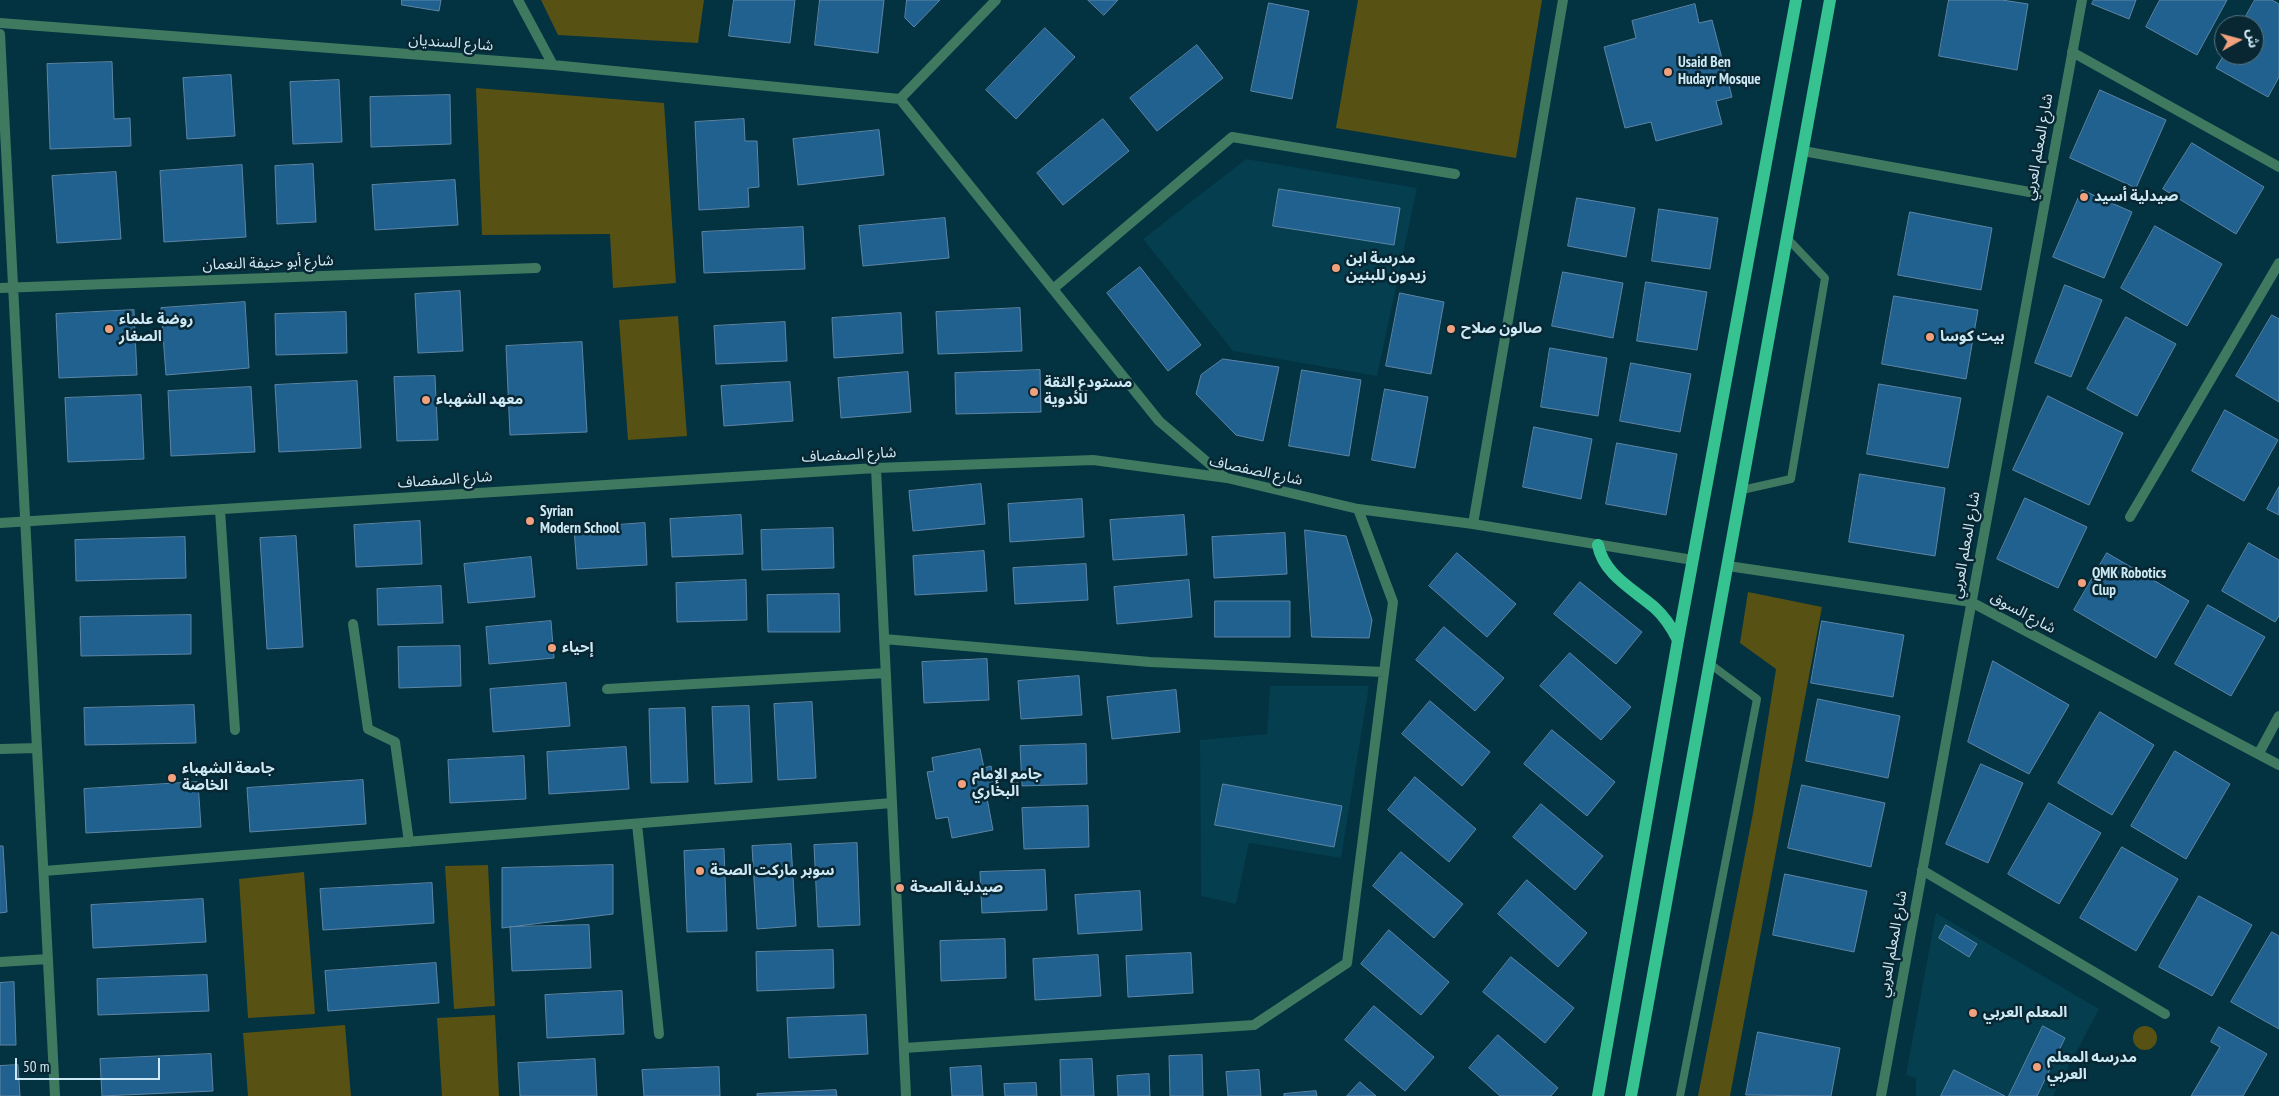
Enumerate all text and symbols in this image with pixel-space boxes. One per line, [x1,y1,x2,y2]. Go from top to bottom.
north arrow [2214,15,2264,65]
text: ش [2243,28,2263,49]
street label: شارع السنديان [408,31,494,55]
place label: Usaid Ben Hudayr Mosque [1678,54,1761,89]
marker: Usaid Ben Hudayr Mosque [1662,66,1674,78]
street label: شارع المعلم العربي [2021,92,2057,202]
place label: صيدلية أسيد [2094,188,2178,206]
marker: صيدلية أسيد [2078,191,2090,203]
place label: مدرسة ابن زيدون للبنين [1346,250,1427,285]
street label: شارع أبو حنيفة النعمان [202,252,334,274]
marker: مدرسة ابن زيدون للبنين [1330,262,1342,274]
place label: روضة علماء الصغار [119,311,193,346]
place label: صالون صلاح [1461,320,1542,338]
marker: روضة علماء الصغار [103,323,115,335]
marker: صالون صلاح [1445,323,1457,335]
place label: بيت كوسا [1940,328,2005,346]
marker: بيت كوسا [1924,331,1936,343]
place label: مستودع الثقة للأدوية [1044,374,1132,409]
marker: مستودع الثقة للأدوية [1028,386,1040,398]
place label: معهد الشهباء [436,391,523,409]
marker: معهد الشهباء [420,394,432,406]
street label: شارع الصفصاف [801,444,897,466]
street label: شارع الصفصاف [1208,452,1304,490]
street label: شارع الصفصاف [397,468,493,492]
street label: شارع المعلم العربي [1948,490,1984,600]
place label: Syrian Modern School [540,503,619,538]
marker: Syrian Modern School [524,515,536,527]
place label: QMK Robotics Clup [2092,565,2166,600]
marker: QMK Robotics Clup [2076,577,2088,589]
street label: شارع السوق [1987,588,2059,638]
place label: إحياء [562,639,593,657]
marker: إحياء [546,642,558,654]
place label: جامعة الشهباء الخاصة [182,760,275,795]
place label: جامع الإمام البخاري [972,766,1042,801]
marker: جامعة الشهباء الخاصة [166,772,178,784]
marker: جامع الإمام البخاري [956,778,968,790]
place label: سوبر ماركت الصحة [710,862,834,880]
marker: سوبر ماركت الصحة [694,865,706,877]
place label: صيدلية الصحة [910,879,1003,897]
marker: صيدلية الصحة [894,882,906,894]
street label: شارع المعلم العربي [1875,889,1911,999]
place label: المعلم العربي [1983,1004,2067,1022]
marker: المعلم العربي [1967,1007,1979,1019]
scale bar [18,1048,162,1080]
place label: مدرسه المعلم العربي [2047,1049,2137,1084]
text: 50 m [23,1057,49,1076]
marker: مدرسه المعلم العربي [2031,1061,2043,1073]

